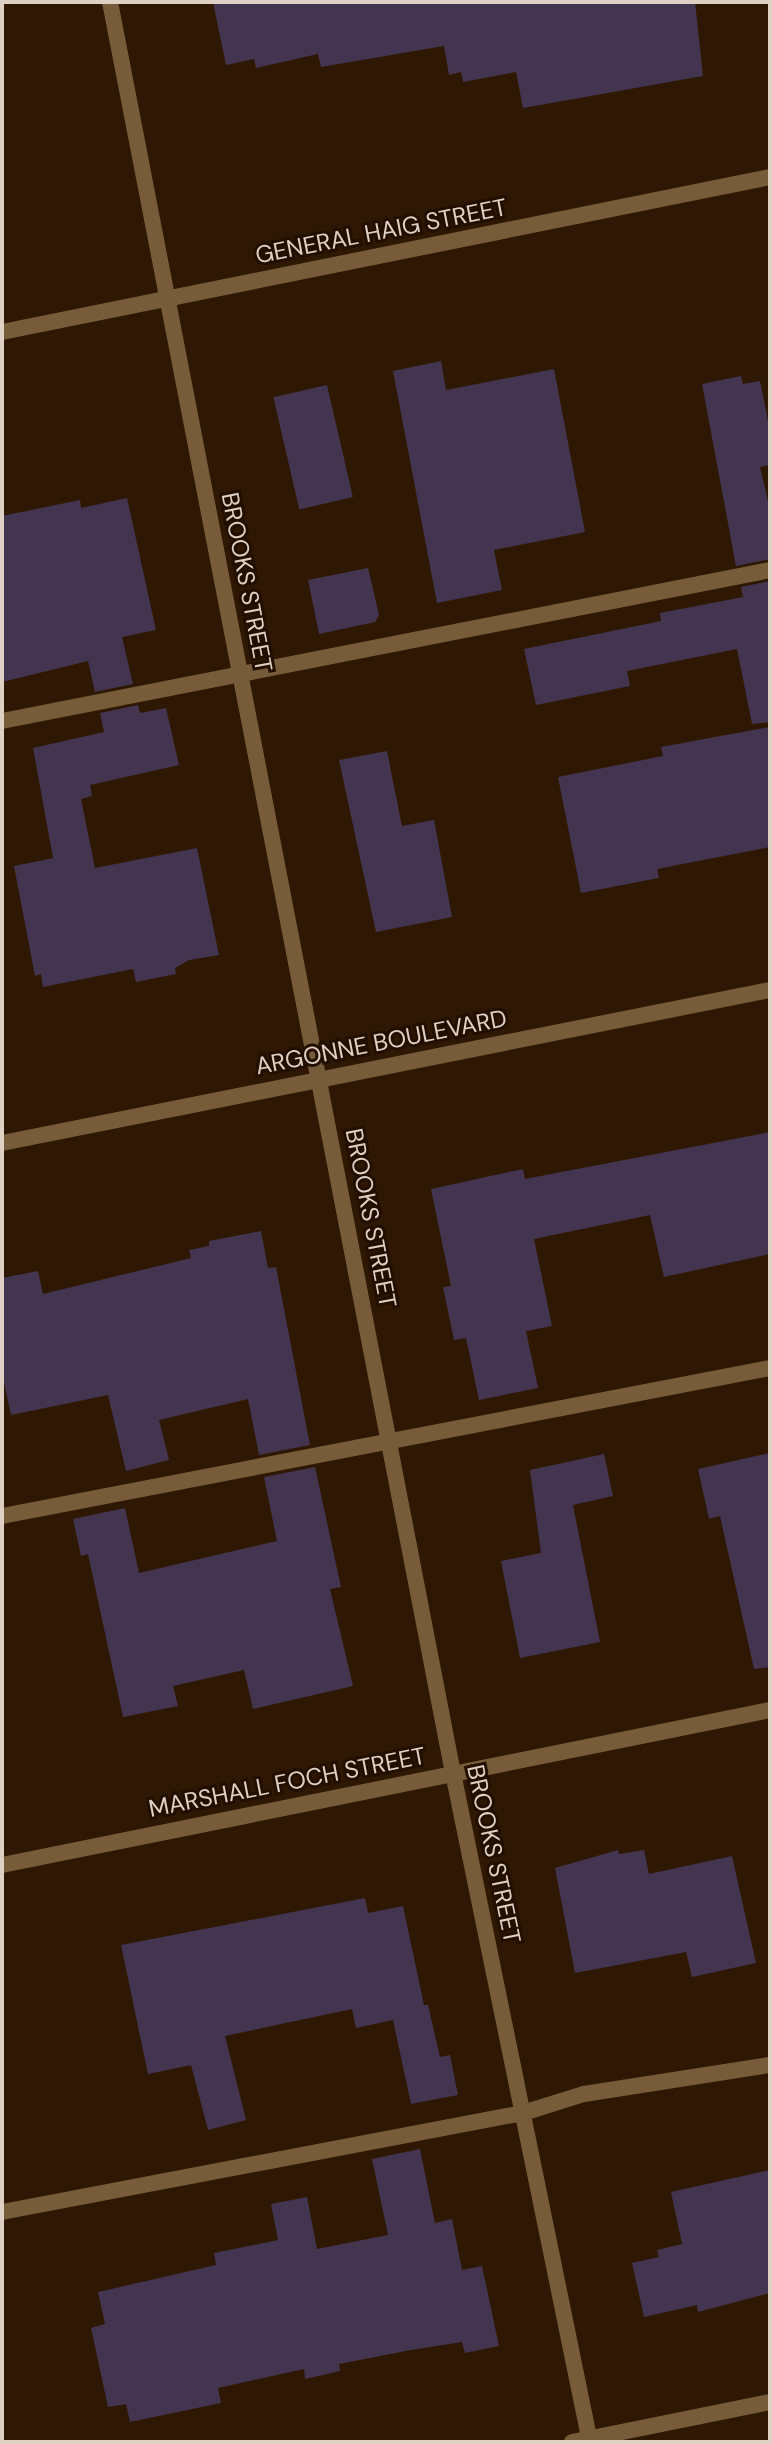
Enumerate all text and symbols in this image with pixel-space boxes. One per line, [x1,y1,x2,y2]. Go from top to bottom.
street label: GENERAL HAIG STREET [253,192,509,270]
street label: BROOKS STREET [215,490,279,674]
street label: ARGONNE BOULEVARD [253,1003,509,1081]
street label: BROOKS STREET [339,1126,403,1310]
street label: MARSHALL FOCH STREET [146,1741,428,1823]
street label: BROOKS STREET [461,1762,527,1946]

